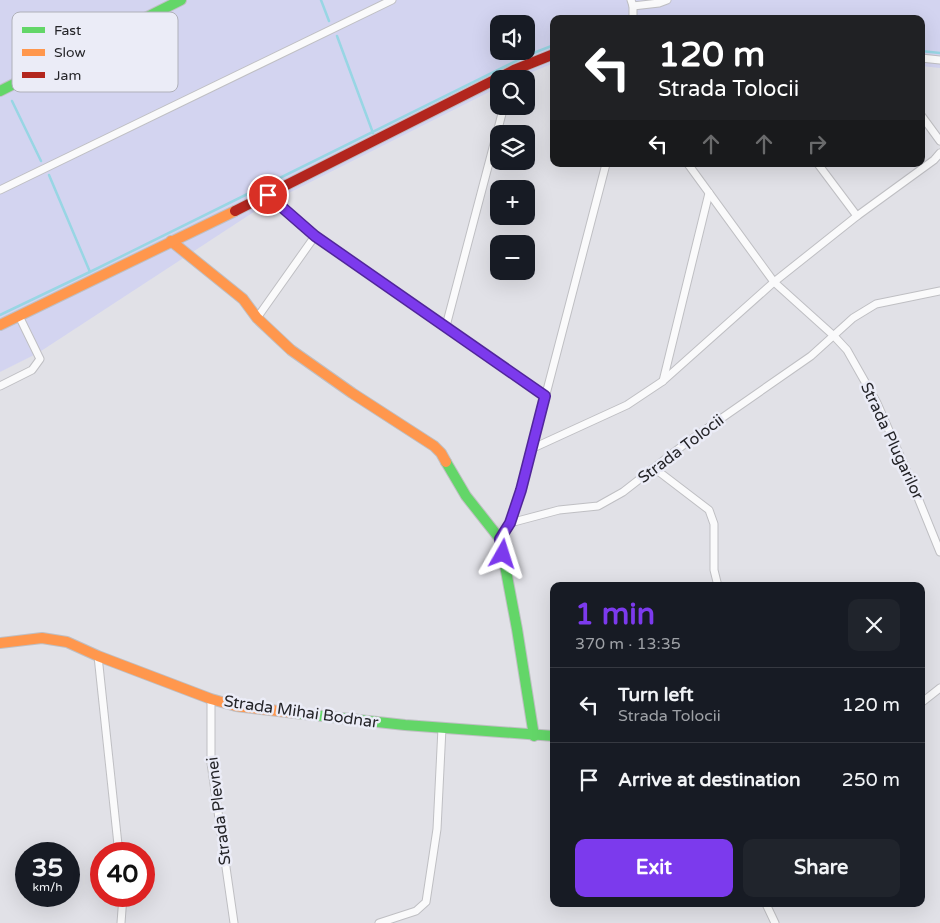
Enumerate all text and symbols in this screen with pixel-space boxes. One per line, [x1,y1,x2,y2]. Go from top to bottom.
legend [12,12,178,92]
map controls [490,15,535,280]
button: sound [490,15,535,60]
text: Fast [54,22,82,39]
text: 120 m [658,34,765,76]
icon: left [575,35,640,100]
text: Slow [54,44,86,61]
text: Jam [54,67,81,84]
button: search [490,70,535,115]
text: Strada Tolocii [658,76,799,102]
button: layers [490,125,535,170]
icon: left [644,130,672,158]
icon: ahead [697,130,725,158]
icon: ahead [750,130,778,158]
icon: right [803,130,831,158]
pin [247,174,289,216]
button: + [490,180,535,225]
icon: arrive [254,181,282,209]
button: − [490,235,535,280]
street label: Strada Plugarilor [856,379,928,504]
street label: Strada Tolocii [634,410,728,488]
position arrow [476,527,528,579]
text: 1 min [575,596,655,633]
button: close [848,599,900,651]
text: 370 m · 13:35 [575,634,681,654]
text: Turn left [618,684,694,706]
street label: Strada Mihai Bodnar [222,691,380,733]
icon: left [575,691,603,719]
text: 120 m [842,694,900,716]
text: Strada Tolocii [618,706,721,726]
street label: Strada Plevnei [202,756,236,866]
icon: arrive [575,766,603,794]
text: Arrive at destination [618,769,801,791]
text: 250 m [842,769,900,791]
button: Exit [575,839,733,897]
button: Share [743,839,900,897]
speed limit sign: 40 [90,842,155,907]
text: 35 [32,853,63,883]
text: km/h [32,880,63,894]

